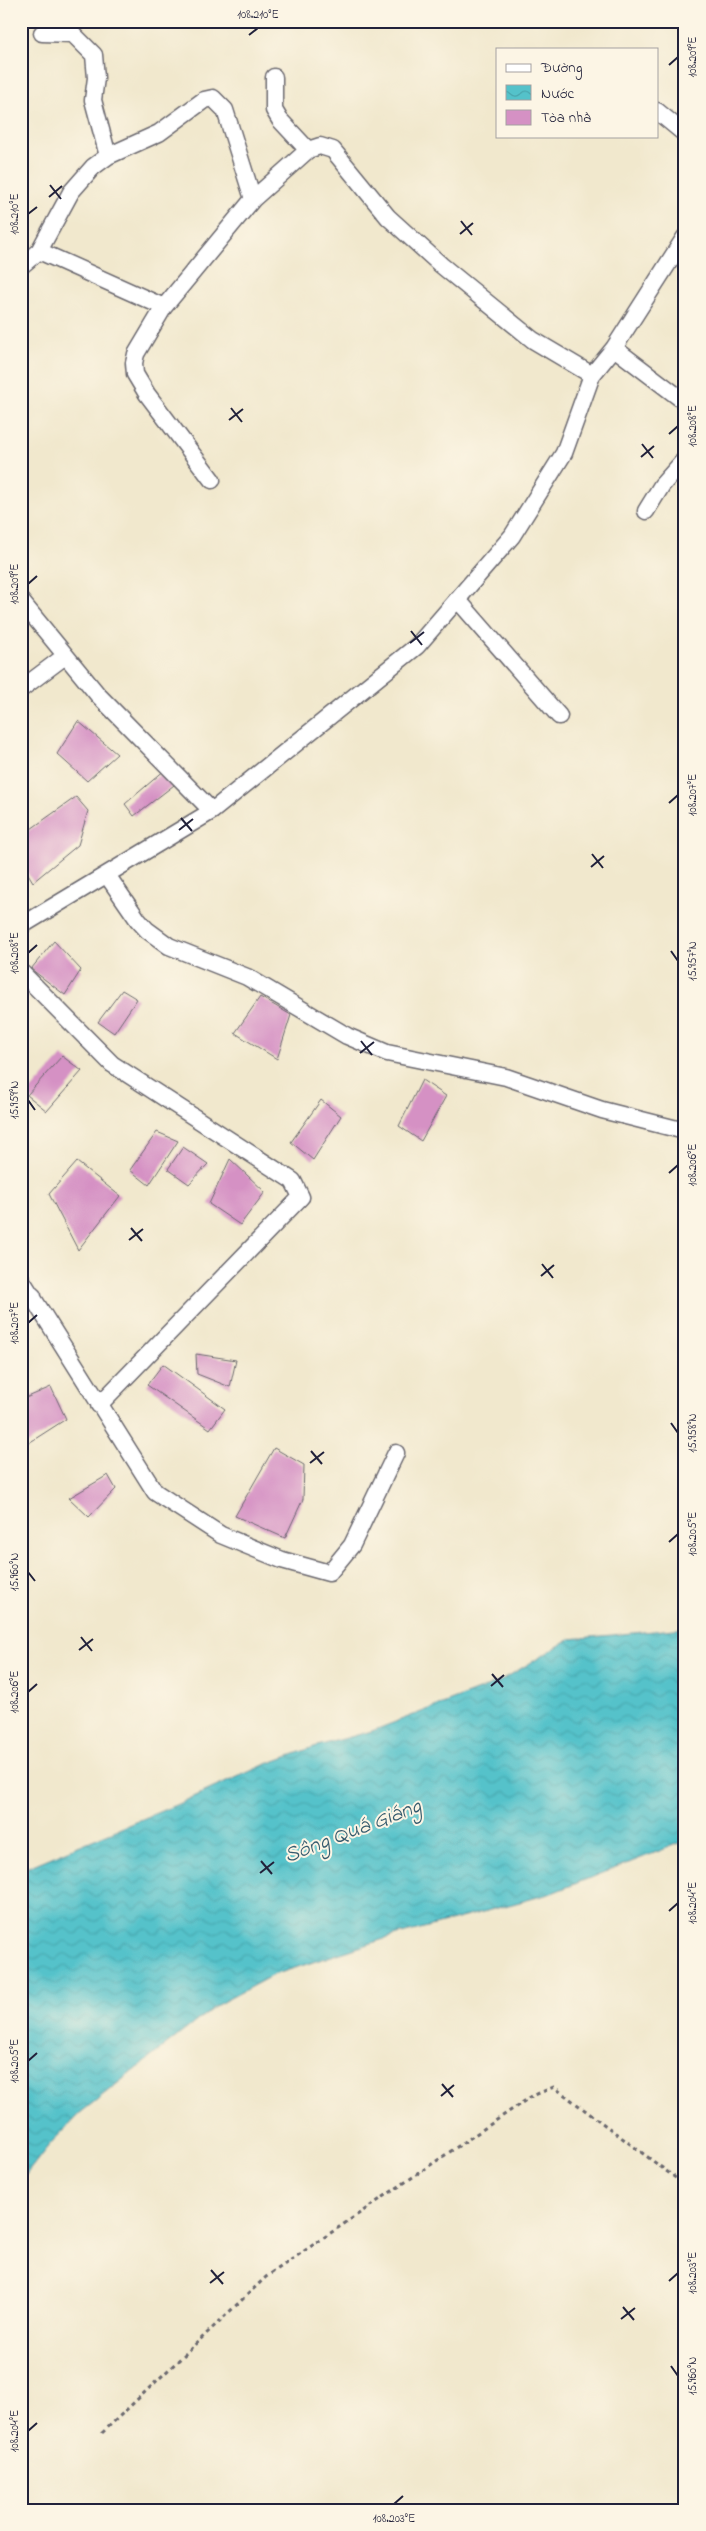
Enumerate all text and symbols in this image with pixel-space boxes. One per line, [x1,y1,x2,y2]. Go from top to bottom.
text: 108.210°E [237,6,279,24]
text: 108.209°E [684,36,702,78]
legend [496,48,658,138]
text: Đường [540,57,583,80]
text: Nước [541,83,574,105]
text: Tòa nhà [541,107,591,129]
text: 108.210°E [6,193,24,235]
text: 108.208°E [684,405,702,447]
text: 108.209°E [6,563,24,605]
text: 108.207°E [684,774,702,816]
text: 108.208°E [6,932,24,974]
text: 15.957°N [684,941,702,981]
text: 15.959°N [6,1081,24,1119]
text: 108.206°E [684,1144,702,1186]
text: 108.207°E [6,1302,24,1344]
text: 15.958°N [684,1413,702,1453]
text: 108.205°E [684,1512,702,1556]
text: 15.960°N [6,1553,24,1591]
text: 108.206°E [6,1671,24,1713]
water label: Sông Quá Giáng [280,1791,427,1873]
text: 108.204°E [684,1882,702,1924]
text: 108.205°E [6,2039,24,2083]
text: 108.203°E [684,2252,702,2294]
text: 15.960°N [684,2357,702,2395]
text: 108.204°E [6,2410,24,2452]
text: 108.203°E [373,2510,415,2528]

